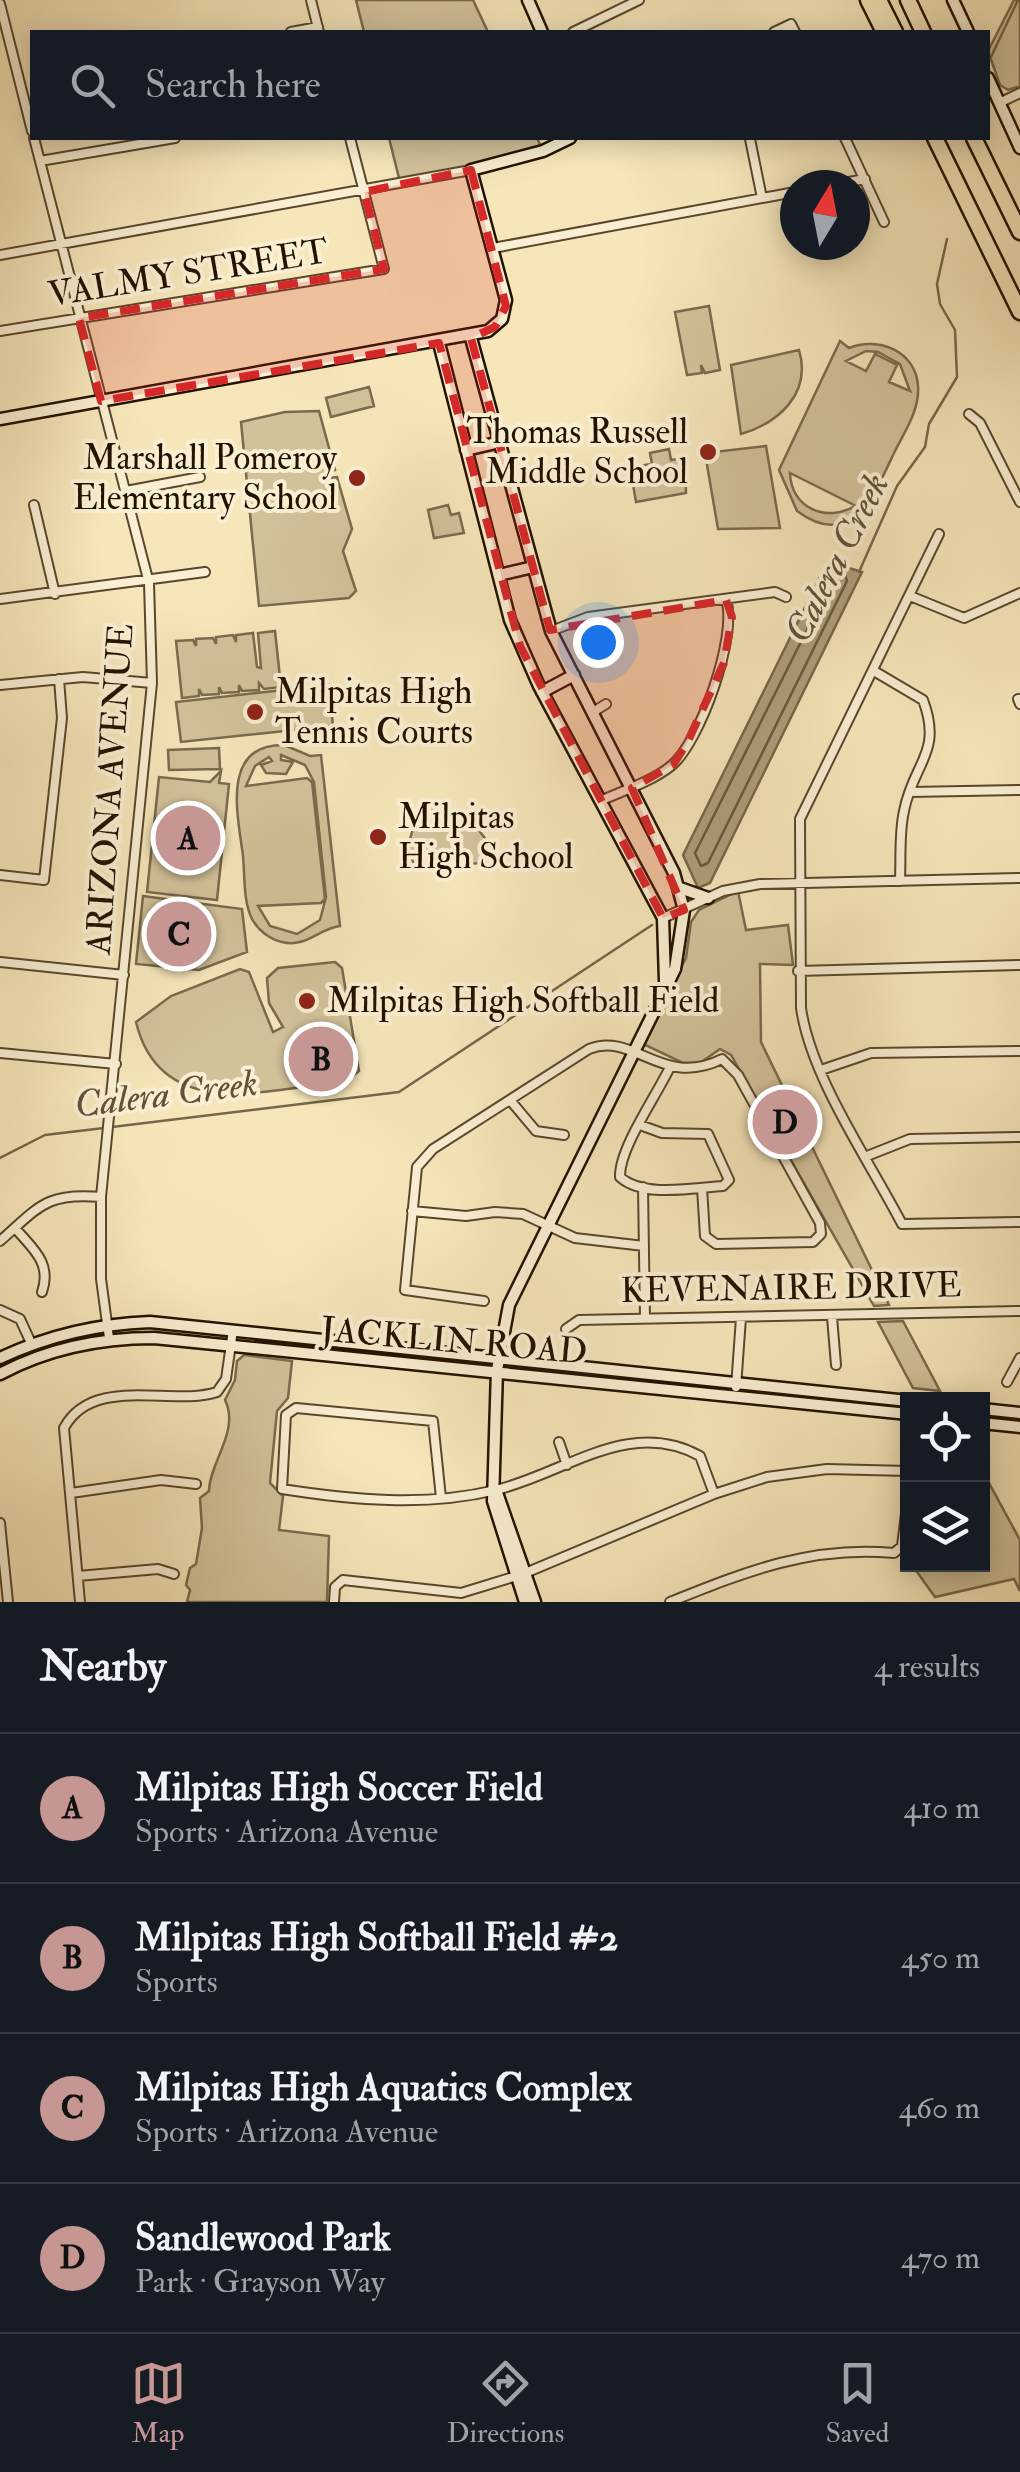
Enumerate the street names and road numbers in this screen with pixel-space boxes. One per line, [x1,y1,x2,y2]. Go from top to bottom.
street label: VALMY STREET [45,229,331,317]
street label: ARIZONA AVENUE [76,622,144,957]
street label: KEVENAIRE DRIVE [620,1263,962,1313]
street label: JACKLIN ROAD [318,1307,589,1375]

